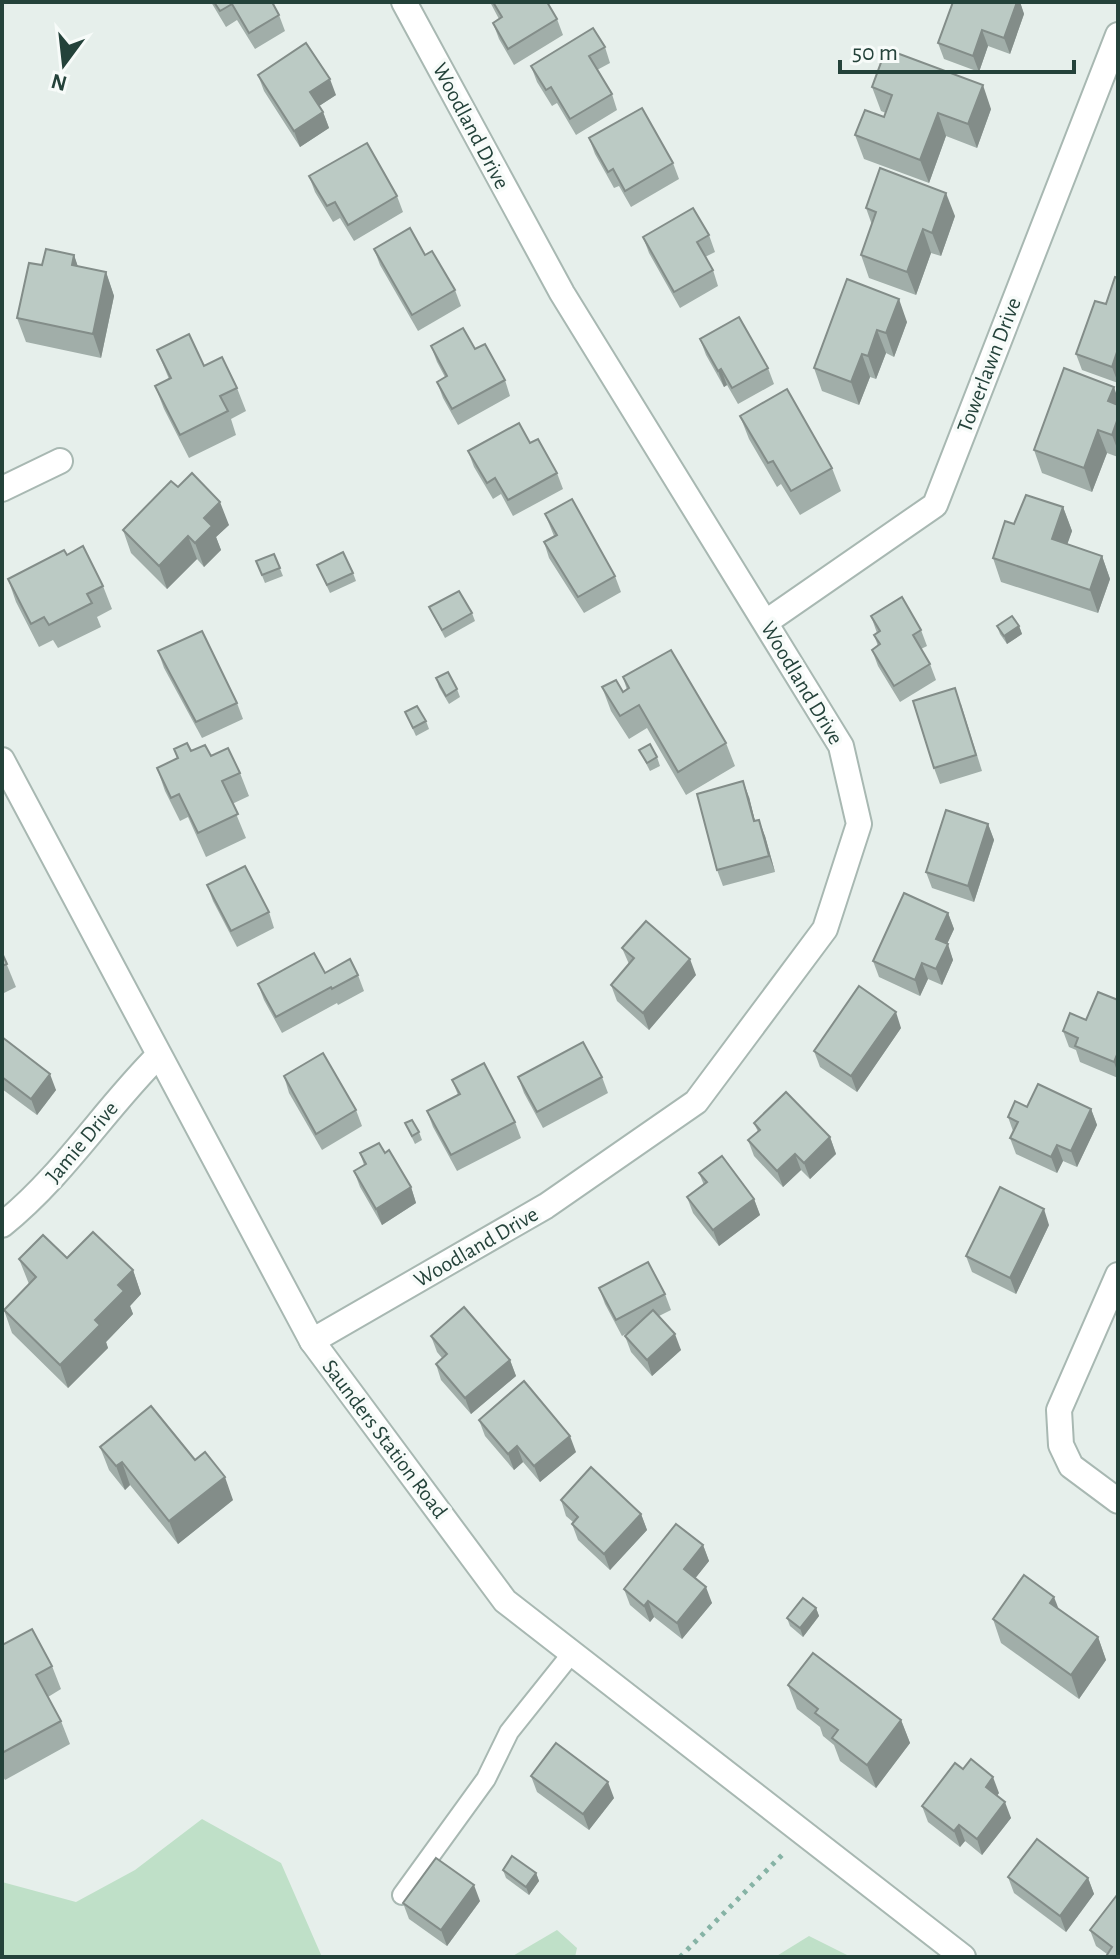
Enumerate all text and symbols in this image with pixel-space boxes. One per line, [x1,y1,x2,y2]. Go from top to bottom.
north arrow [24,24,104,104]
scale bar [840,24,1074,74]
text: 50 m [852,41,898,65]
street label: Woodland Drive [429,59,513,193]
text: N [49,70,69,95]
street label: Towerlawn Drive [953,295,1025,435]
street label: Woodland Drive [757,618,847,748]
street label: Jamie Drive [42,1097,122,1187]
street label: Woodland Drive [410,1203,542,1291]
street label: Saunders Station Road [318,1356,452,1522]

